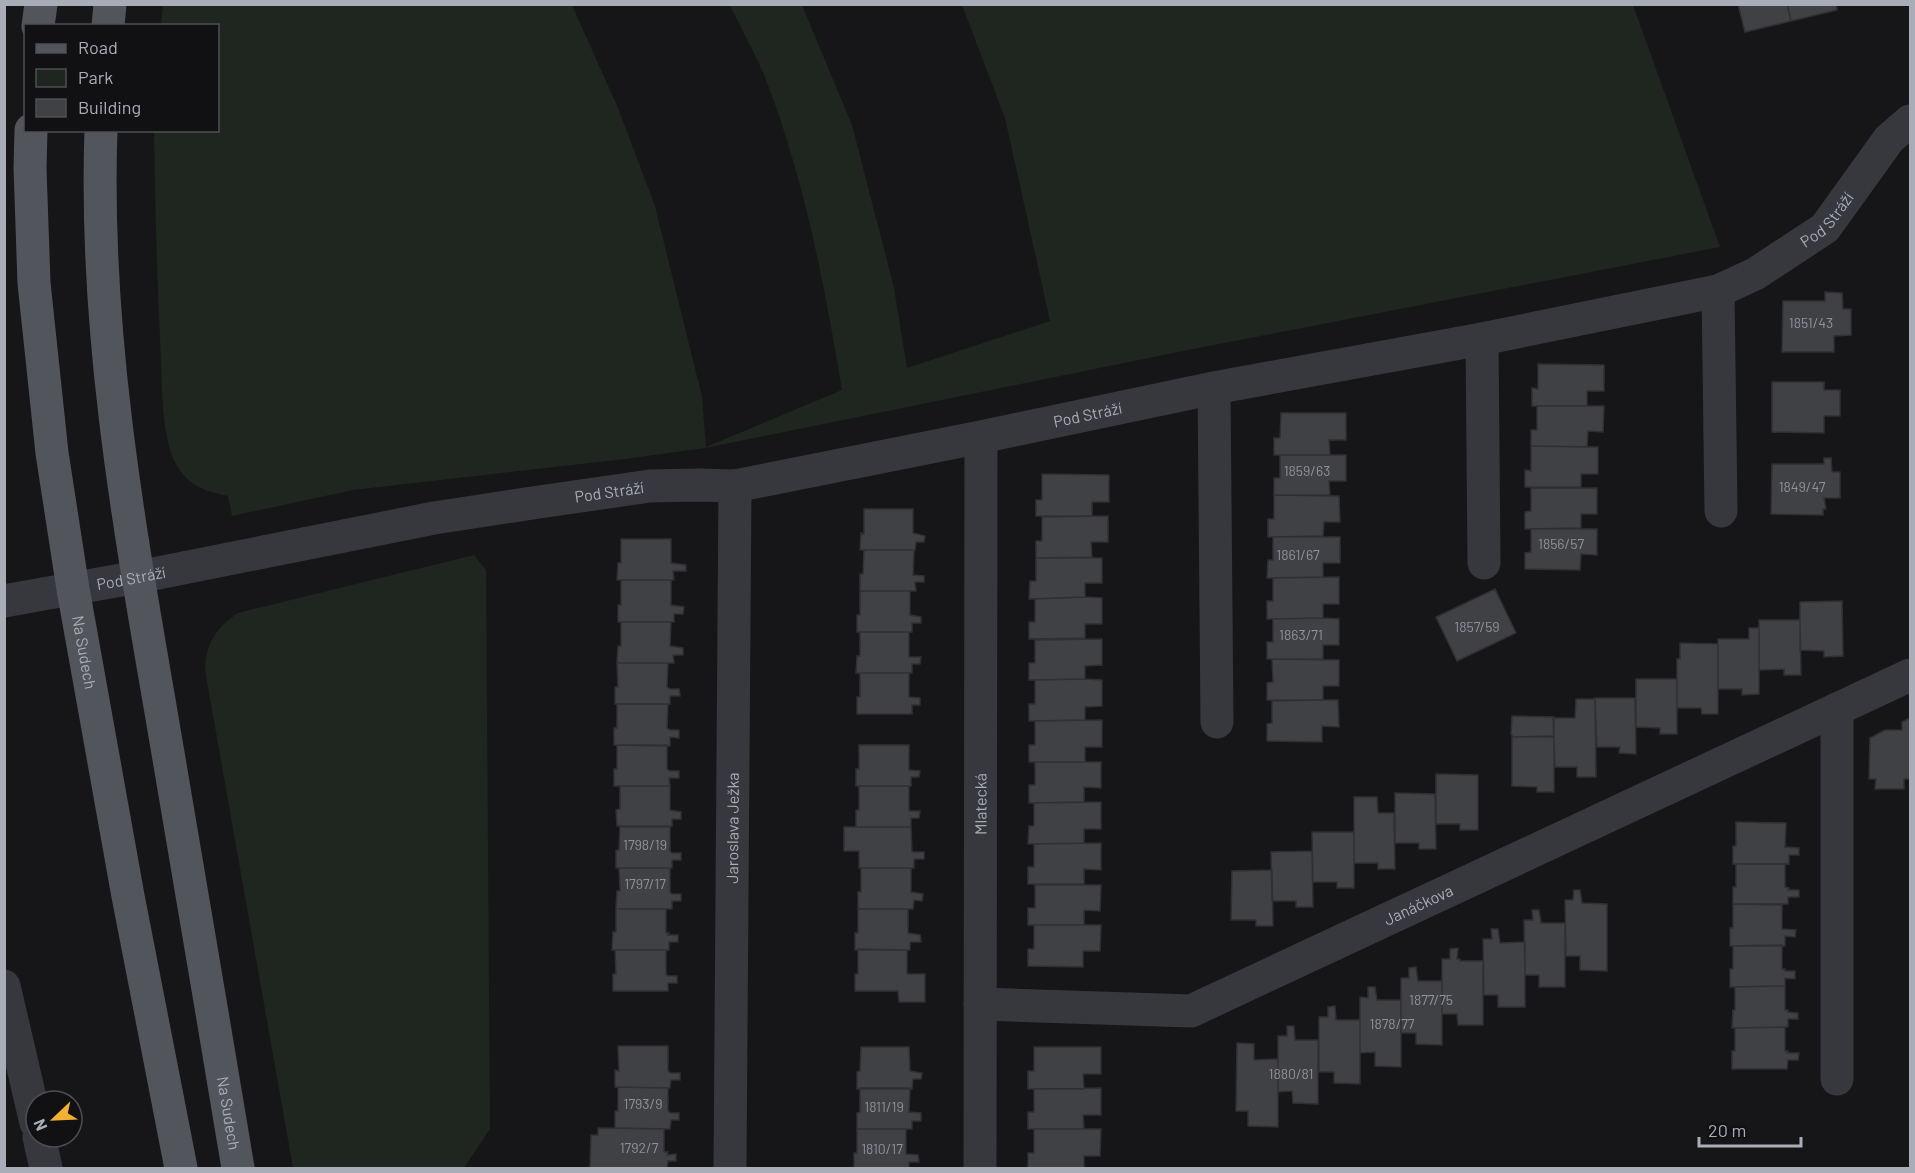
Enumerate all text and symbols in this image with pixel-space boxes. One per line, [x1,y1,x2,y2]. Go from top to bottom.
legend [24,24,219,132]
text: Road [78,36,118,58]
text: Park [78,66,113,88]
text: Building [78,96,141,118]
street label: Pod Stráží [1796,188,1857,251]
house number: 1851/43 [1789,314,1833,331]
street label: Pod Stráží [1051,398,1124,431]
house number: 1859/63 [1284,462,1330,479]
street label: Pod Stráží [573,477,645,506]
house number: 1849/47 [1779,478,1826,495]
house number: 1856/57 [1538,535,1584,552]
house number: 1861/67 [1276,546,1320,563]
street label: Pod Stráží [95,562,167,593]
street label: Na Sudech [69,614,101,691]
house number: 1857/59 [1454,618,1500,635]
house number: 1863/71 [1279,626,1323,643]
street label: Jaroslava Ježka [722,772,742,884]
street label: Mlatecká [970,773,990,835]
house number: 1798/19 [623,836,667,853]
house number: 1797/17 [624,875,666,892]
street label: Janáčkova [1380,880,1456,929]
house number: 1877/75 [1409,991,1453,1008]
house number: 1878/77 [1370,1015,1415,1032]
house number: 1880/81 [1269,1065,1313,1082]
street label: Na Sudech [214,1075,245,1151]
north arrow [24,1089,84,1149]
house number: 1793/9 [624,1095,662,1112]
house number: 1811/19 [864,1098,904,1115]
scale bar [1699,1110,1801,1148]
text: N [29,1116,51,1134]
text: 20 m [1708,1119,1746,1141]
house number: 1792/7 [620,1139,659,1156]
house number: 1810/17 [861,1140,903,1157]

